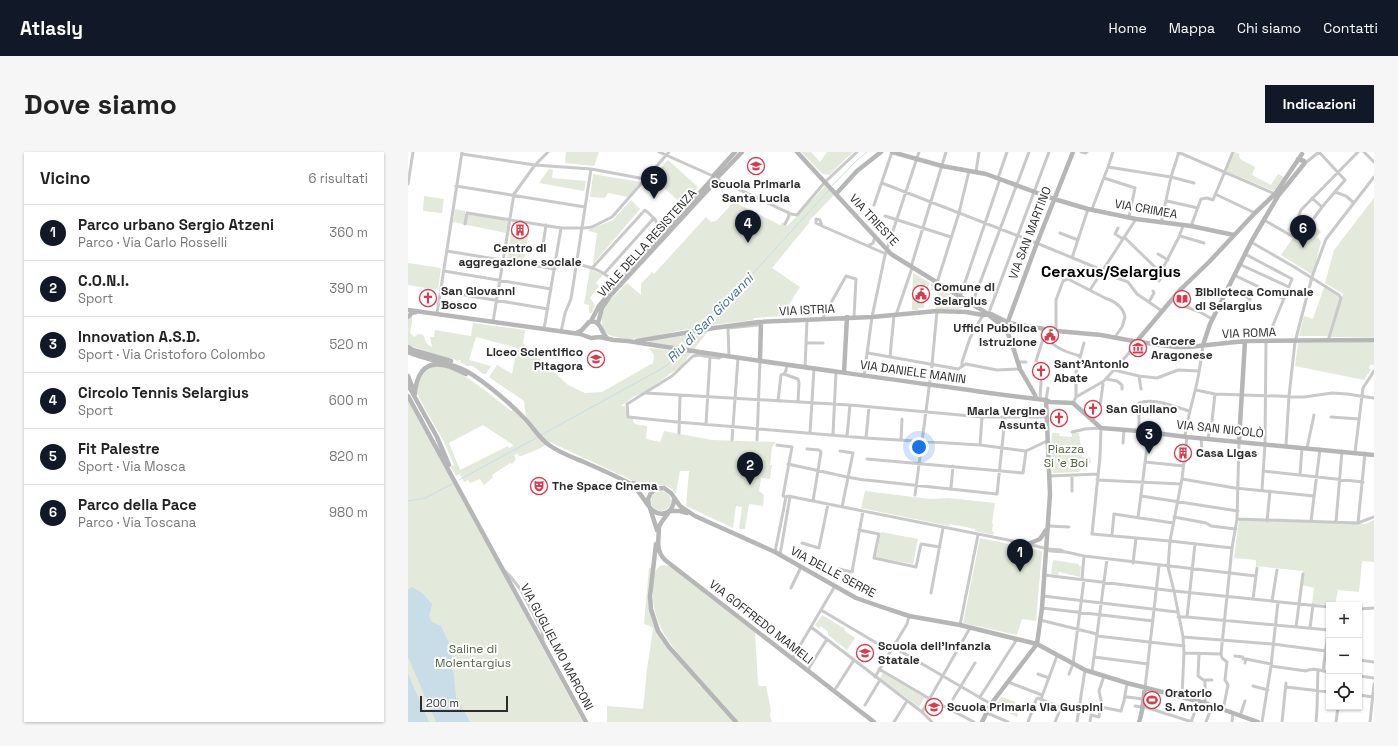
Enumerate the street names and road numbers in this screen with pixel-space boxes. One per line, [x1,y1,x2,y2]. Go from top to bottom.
street label: VIA SAN MARTINO [1005,184,1055,282]
street label: VIALE DELLA RESISTENZA [594,185,700,301]
street label: VIA TRIESTE [846,191,902,250]
street label: VIA CRIMEA [1113,196,1179,222]
street label: VIA ISTRIA [779,301,836,319]
street label: VIA ROMA [1222,324,1277,342]
street label: VIA DANIELE MANIN [859,357,967,387]
street label: VIA SAN NICOLÒ [1176,416,1264,442]
street label: VIA DELLE SERRE [788,543,879,601]
street label: VIA GOFFREDO MAMELI [706,576,816,668]
street label: VIA GUGLIELMO MARCONI [517,581,597,713]

